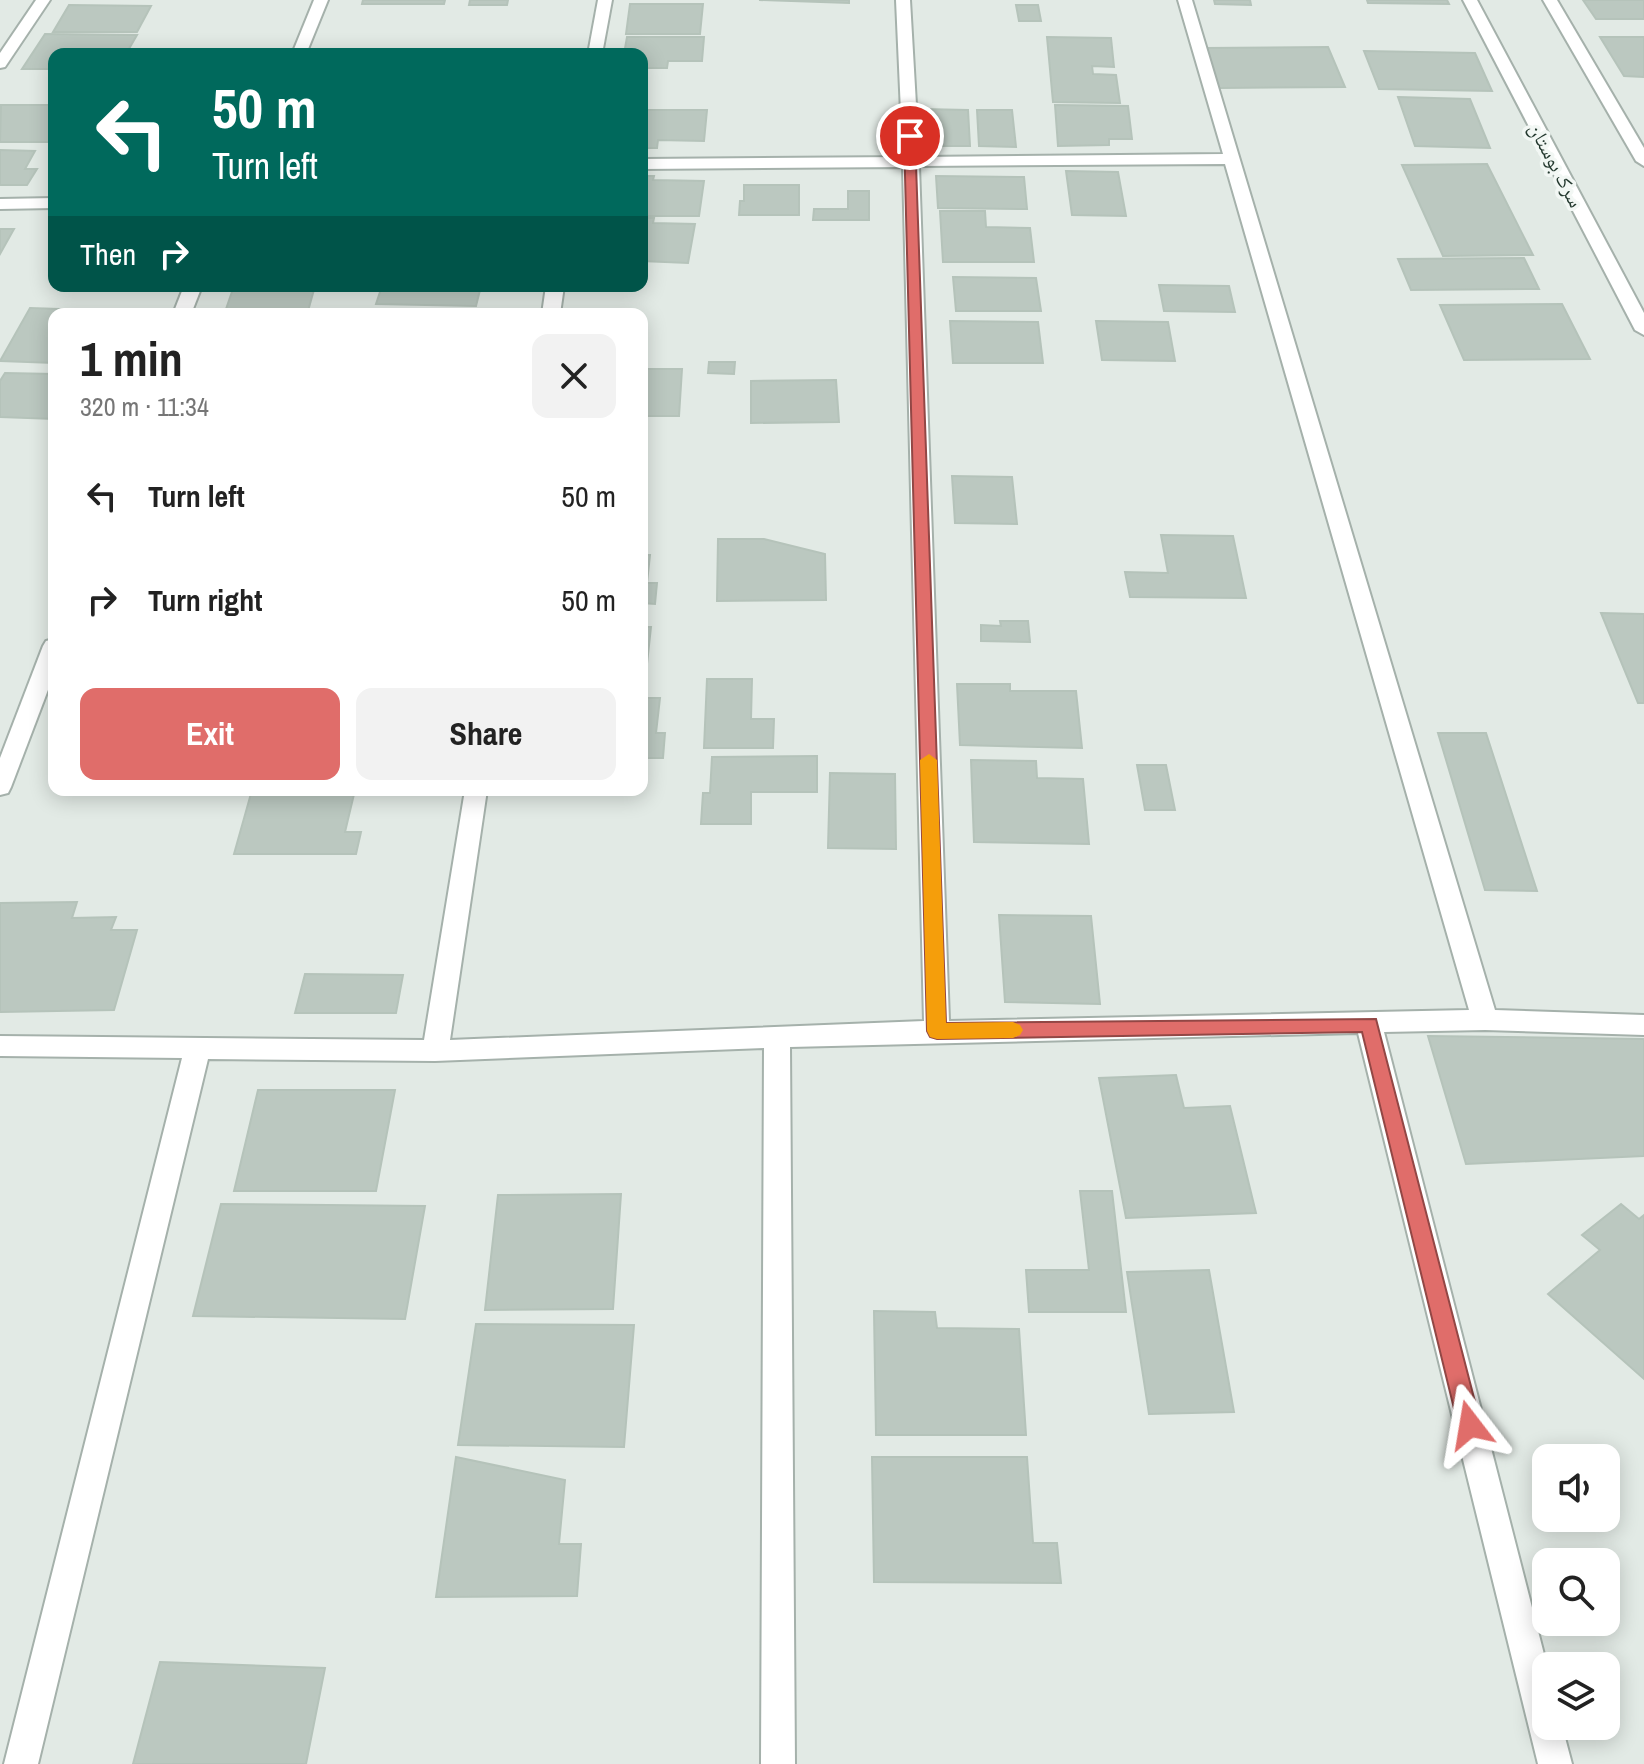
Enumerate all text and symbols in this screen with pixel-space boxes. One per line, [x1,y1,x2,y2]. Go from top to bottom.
text: 50 m [212,70,317,145]
icon: left [80,80,184,184]
pin [876,102,944,170]
icon: arrive [888,114,932,158]
street label: سرک بوستان [1523,118,1590,212]
text: Turn left [212,142,318,190]
icon: right [152,232,196,276]
text: Then [80,234,136,274]
text: 1 min [80,326,183,391]
button: close [532,334,616,418]
text: 320 m · 11:34 [80,389,209,424]
icon: left [80,474,124,518]
text: Turn left [148,476,245,516]
text: 50 m [561,476,616,516]
icon: right [80,578,124,622]
text: Turn right [148,580,262,620]
text: 50 m [561,580,616,620]
button: Exit [80,688,340,780]
button: Share [356,688,616,780]
position arrow [1428,1383,1512,1467]
map controls [1532,1444,1620,1740]
button: sound [1532,1444,1620,1532]
button: search [1532,1548,1620,1636]
button: layers [1532,1652,1620,1740]

